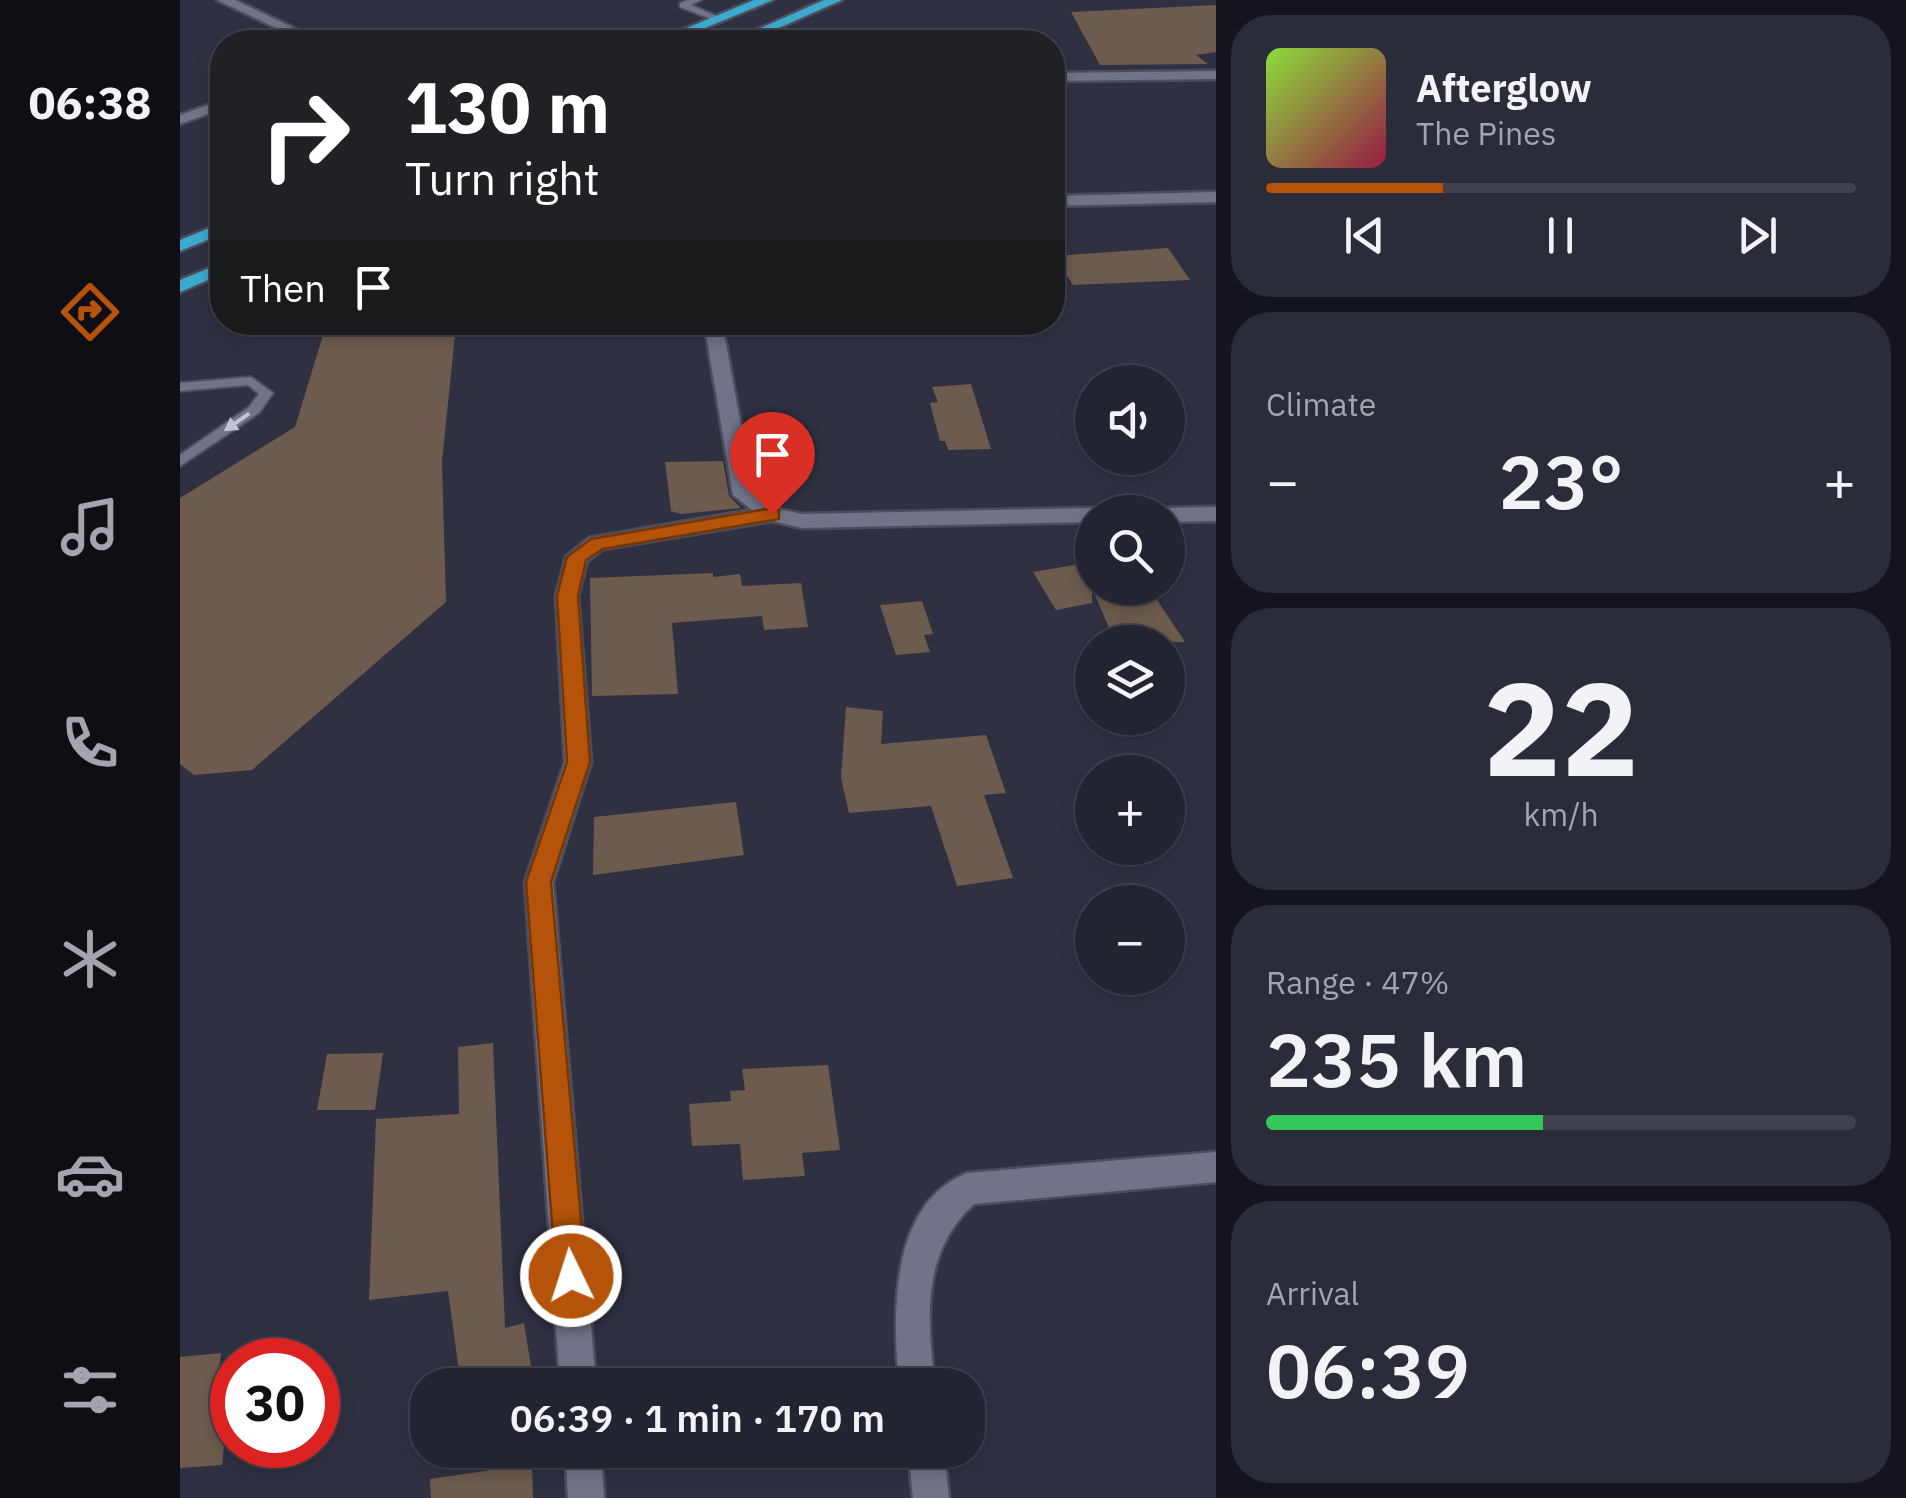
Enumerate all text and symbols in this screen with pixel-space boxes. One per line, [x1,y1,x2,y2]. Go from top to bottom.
text: 130 m [405,61,610,152]
text: Afterglow [1416,63,1592,112]
icon: right [240,70,370,200]
text: 06:38 [29,73,151,131]
text: The Pines [1416,112,1556,154]
text: Turn right [405,149,600,207]
icon: previous [1337,208,1392,263]
icon: pause [1533,208,1588,263]
icon: next [1730,208,1785,263]
icon: arrive [346,260,401,315]
text: Then [240,263,326,312]
icon: directions [55,277,125,347]
map controls [1075,365,1185,995]
button: sound [1075,365,1185,475]
text: Climate [1266,383,1376,425]
one-way arrow [224,412,251,431]
pin [730,412,815,515]
icon: arrive [745,427,800,482]
text: 23° [1498,432,1624,530]
text: − [1266,445,1299,516]
text: + [1823,445,1856,516]
icon: music [55,492,125,562]
button: search [1075,495,1185,605]
button: layers [1075,625,1185,735]
text: 22 [1483,643,1639,812]
icon: phone [55,708,125,778]
button: + [1075,755,1185,865]
text: km/h [1523,793,1599,835]
button: − [1075,885,1185,995]
icon: climate [55,924,125,994]
text: Range · 47% [1266,961,1449,1003]
text: 235 km [1266,1010,1527,1108]
icon: car [55,1139,125,1209]
position arrow [519,1224,623,1328]
text: Arrival [1266,1272,1359,1314]
text: 06:39 [1266,1321,1470,1419]
speed limit sign: 30 [210,1338,340,1468]
icon: filters [55,1355,125,1425]
text: 06:39 · 1 min · 170 m [510,1393,885,1442]

